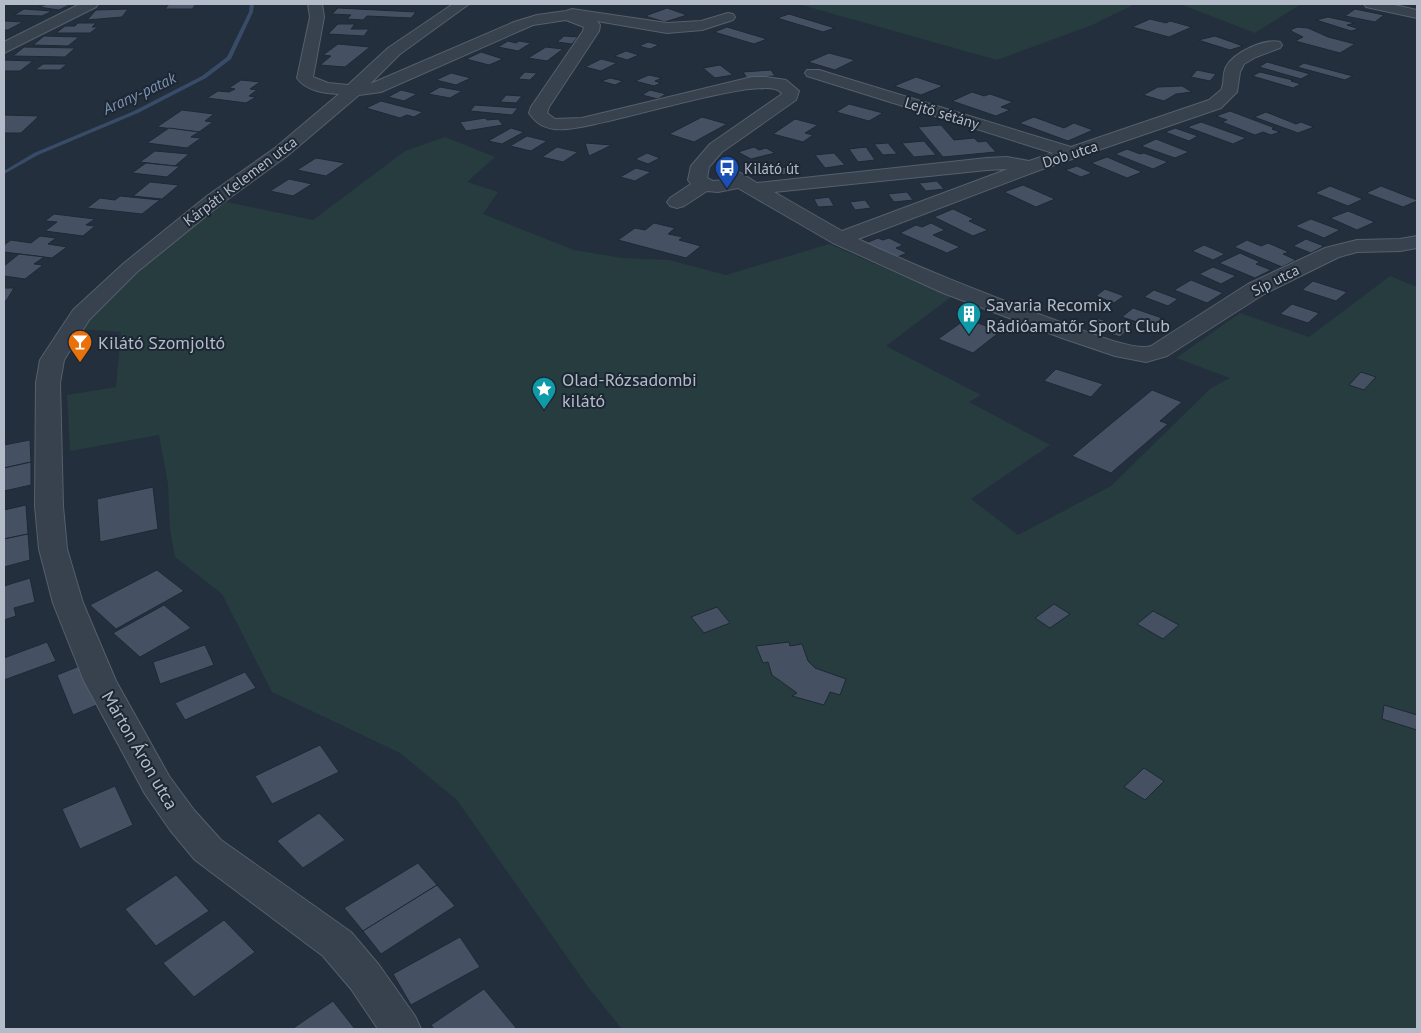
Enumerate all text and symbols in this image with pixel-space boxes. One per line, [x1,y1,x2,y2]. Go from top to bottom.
water label: Arany-patak [98,67,180,119]
street label: Lejtő sétány [902,93,982,133]
street label: Kárpáti Kelemen utca [179,132,301,230]
street label: Dob utca [1040,136,1100,172]
bus stop icon: Kilátó út [714,155,740,189]
place label: Kilátó út [744,159,799,178]
street label: Síp utca [1248,260,1302,300]
place label: Savaria Recomix Rádióamatőr Sport Club [986,293,1170,337]
building icon: Savaria Recomix Rádióamatőr Sport Club [956,301,982,335]
bar icon: Kilátó Szomjoltó [67,329,93,363]
place label: Kilátó Szomjoltó [98,331,225,354]
place label: Olad-Rózsadombi kilátó [562,368,697,412]
place icon: Olad-Rózsadombi kilátó [531,376,557,410]
street label: Márton Áron utca [97,687,183,813]

